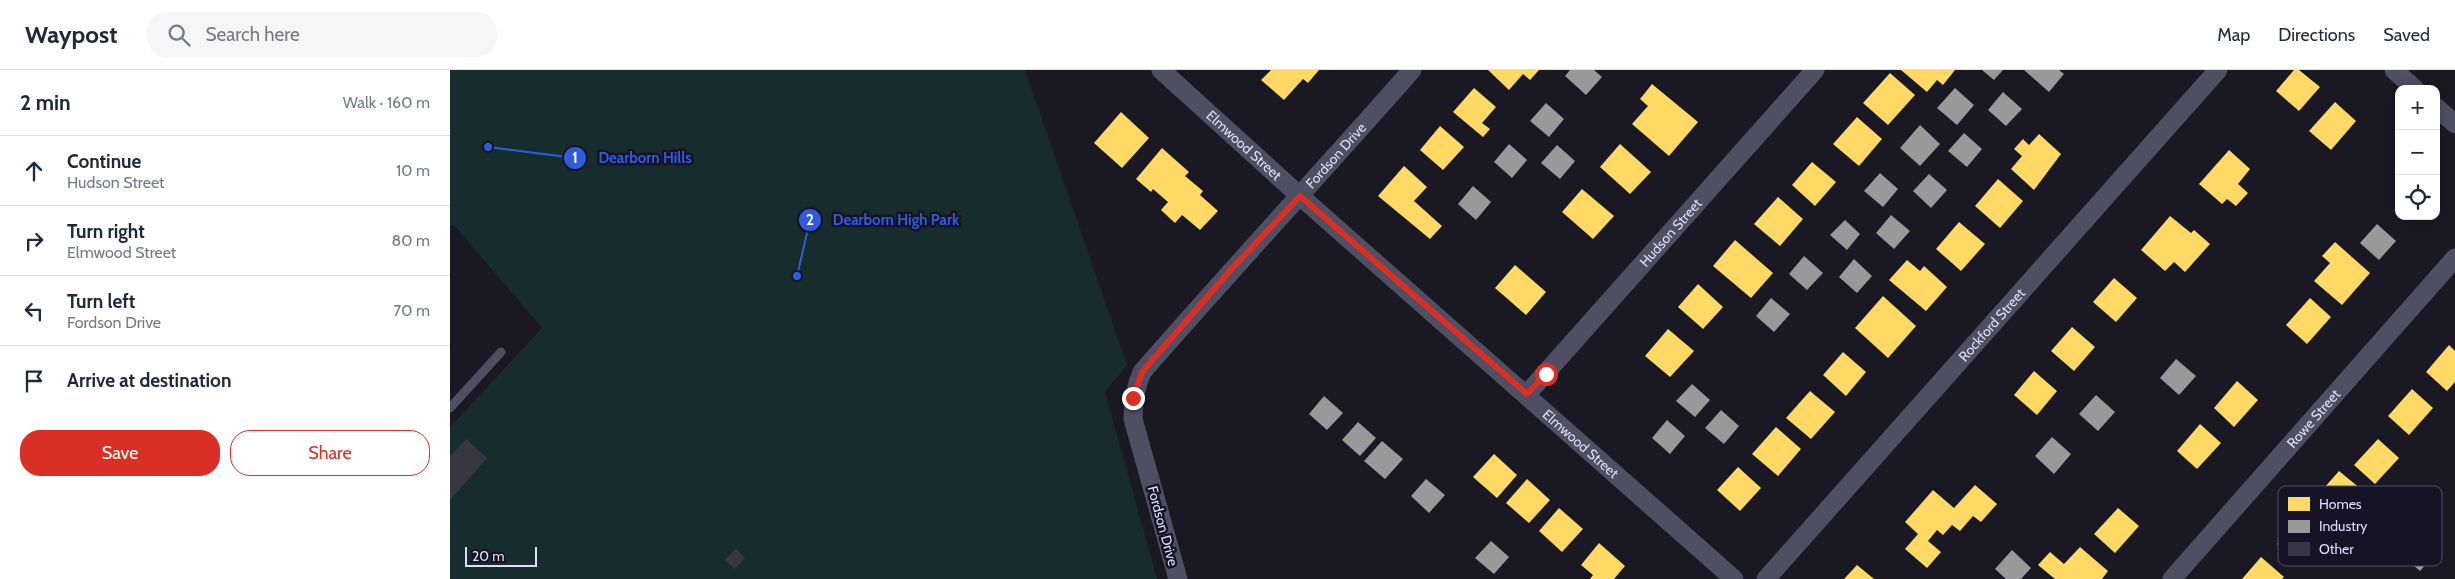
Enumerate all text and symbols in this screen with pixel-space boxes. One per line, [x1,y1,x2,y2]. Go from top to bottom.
search box [147,12,497,57]
text: Waypost [25,20,117,49]
icon: search [165,21,193,49]
text: Search here [205,23,300,46]
text: Map [2217,24,2250,46]
text: Directions [2278,24,2355,46]
text: Saved [2383,24,2430,46]
map controls [2395,85,2440,220]
button: + [2395,85,2440,130]
text: 2 min [20,90,71,115]
text: Walk · 160 m [343,93,430,112]
street label: Elmwood Street [1202,106,1286,184]
street label: Fordson Drive [1302,119,1370,192]
button: − [2395,130,2440,175]
callout: Dearborn Hills [563,143,701,173]
text: 1 [572,149,578,167]
text: Dearborn Hills [598,149,692,167]
text: Continue [67,150,141,173]
icon: ahead [20,157,48,185]
text: 10 m [396,161,430,180]
text: Hudson Street [67,173,164,192]
button: locate [2395,175,2440,220]
street label: Hudson Street [1635,194,1706,270]
callout: Dearborn High Park [797,205,969,235]
text: 2 [806,211,814,229]
text: Dearborn High Park [833,211,960,229]
text: Turn right [67,220,145,243]
icon: right [20,227,48,255]
text: 80 m [392,231,430,250]
text: Elmwood Street [67,243,176,262]
street label: Rockford Street [1955,284,2029,365]
text: Turn left [67,290,135,313]
icon: left [20,297,48,325]
text: 70 m [393,301,430,320]
text: Fordson Drive [67,313,161,332]
route start [1535,363,1558,386]
icon: arrive [20,367,48,395]
text: Arrive at destination [67,369,231,392]
street label: Rowe Street [2283,385,2344,452]
route end [1122,387,1145,410]
street label: Elmwood Street [1539,405,1623,482]
button: Save [20,430,220,476]
button: Share [230,430,430,476]
street label: Fordson Drive [1144,484,1182,568]
legend [2278,486,2442,566]
text: Homes [2319,495,2362,513]
text: Industry [2319,517,2367,535]
text: Other [2319,540,2354,558]
scale bar [465,544,538,567]
text: 20 m [472,547,505,565]

